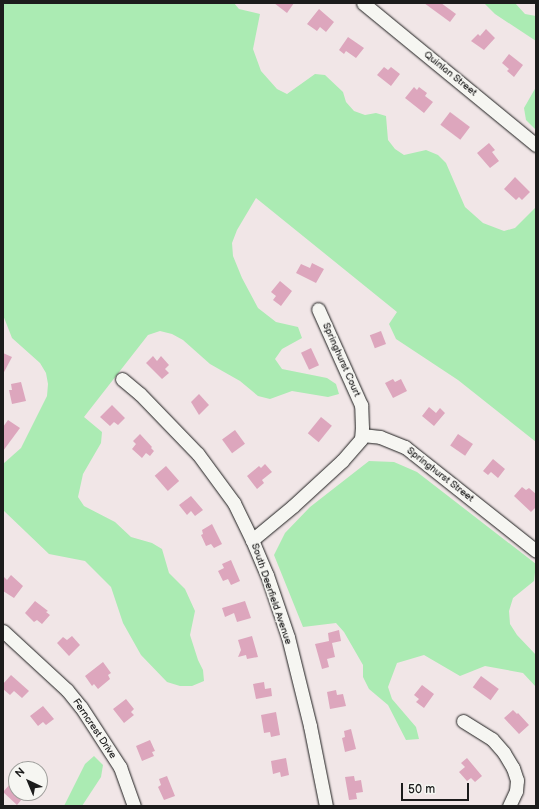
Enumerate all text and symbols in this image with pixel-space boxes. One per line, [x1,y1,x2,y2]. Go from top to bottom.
street label: Quinlan Street [421,49,479,99]
street label: Springhurst Court [319,321,363,399]
street label: Springhurst Street [404,445,476,505]
street label: South Deerfield Avenue [248,542,294,646]
street label: Ferncrest Drive [70,697,118,761]
north arrow [8,761,48,801]
text: N [13,765,27,780]
scale bar [403,775,471,801]
text: 50 m [408,782,435,797]

